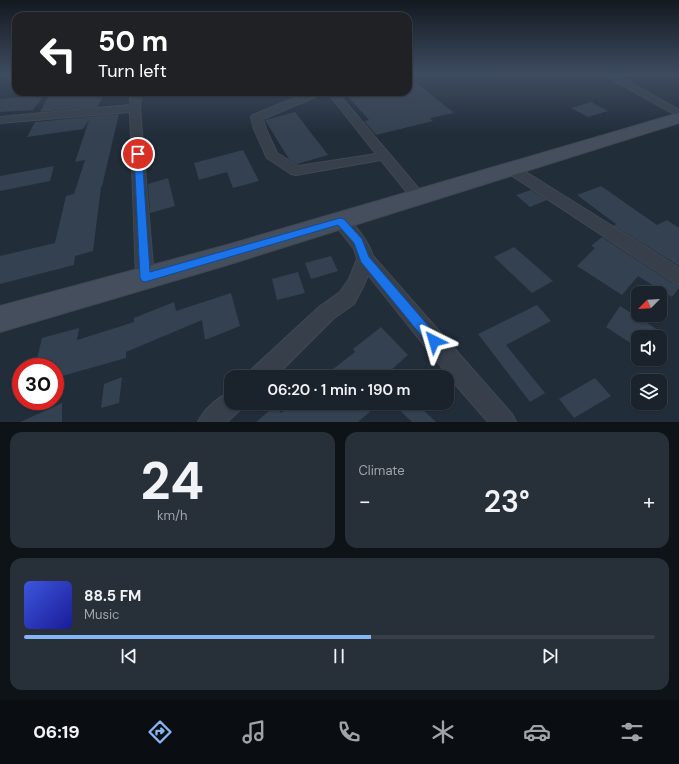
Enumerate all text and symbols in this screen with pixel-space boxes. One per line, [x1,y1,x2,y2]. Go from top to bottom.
text: 50 m [98,23,168,60]
icon: left [32,28,84,80]
text: Turn left [98,59,167,83]
pin [121,137,155,171]
icon: arrive [127,143,149,165]
north arrow [631,286,667,322]
map controls [631,286,667,410]
position arrow [413,320,455,362]
button: sound [631,330,667,366]
speed limit sign: 30 [12,358,64,410]
button: layers [631,374,667,410]
text: 06:20 · 1 min · 190 m [268,380,410,400]
text: 24 [141,447,204,515]
text: Climate [359,462,405,479]
text: 23° [484,482,530,521]
text: − [359,487,371,516]
text: + [643,487,655,516]
text: km/h [157,507,188,524]
text: 88.5 FM [84,586,141,606]
text: Music [84,606,119,623]
icon: previous [118,645,140,667]
icon: pause [328,645,350,667]
icon: next [539,645,561,667]
icon: directions [146,718,174,746]
icon: music [240,718,268,746]
icon: phone [335,718,363,746]
icon: climate [429,718,457,746]
icon: car [523,718,551,746]
icon: filters [618,718,646,746]
text: 06:19 [33,720,80,744]

